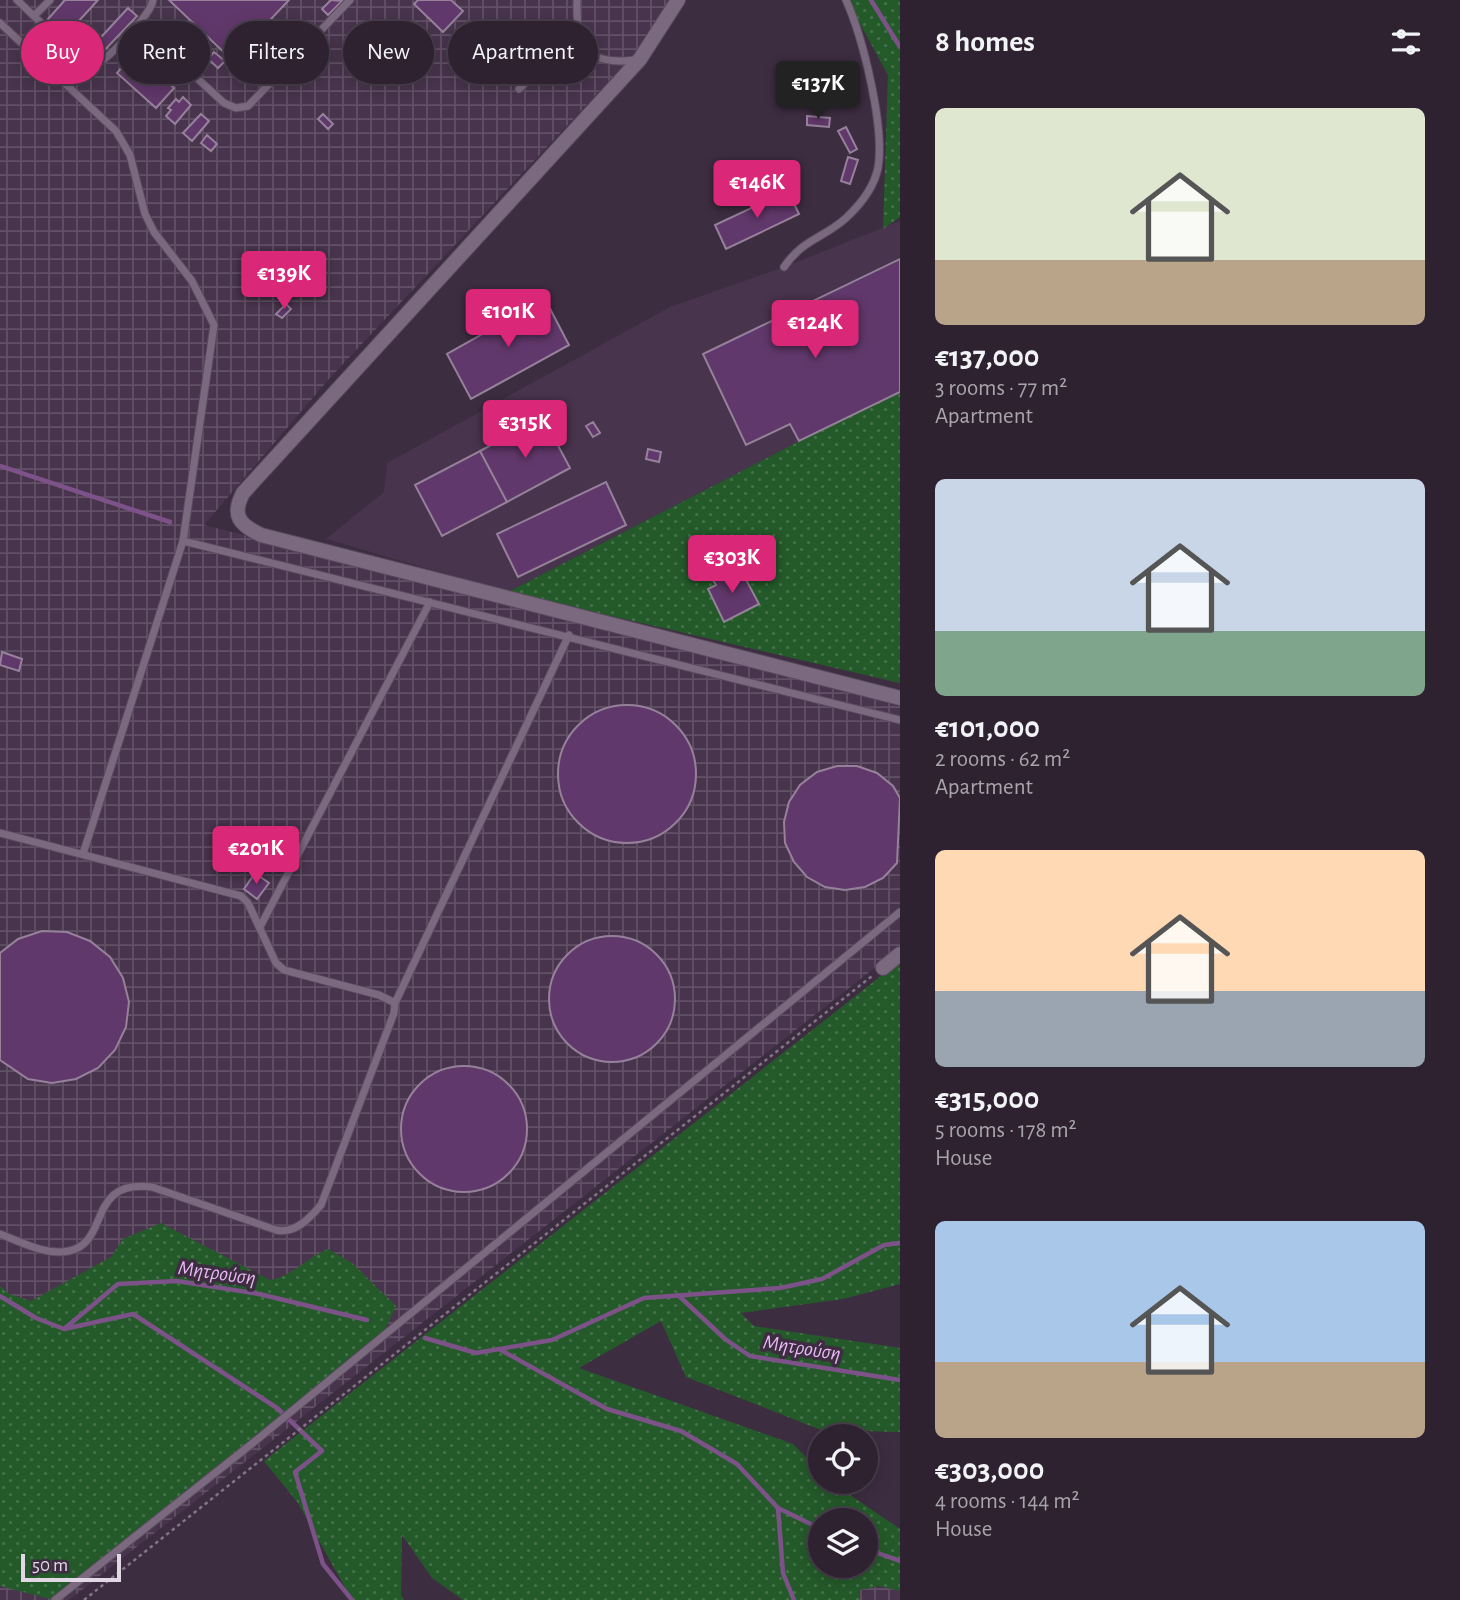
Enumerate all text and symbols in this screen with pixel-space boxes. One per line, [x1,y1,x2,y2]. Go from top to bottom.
chip: Buy [21,21,104,84]
chip: Rent [118,21,210,84]
chip: Filters [224,21,329,84]
chip: New [343,21,434,84]
chip: Apartment [448,21,598,84]
icon: filters [1387,23,1425,61]
text: 8 homes [935,27,1035,57]
pin: €137K [769,61,867,121]
text: €137K [792,72,844,95]
icon: home [1117,154,1243,280]
pin: €146K [708,160,806,220]
text: €146K [729,171,785,194]
pin: €139K [235,252,333,311]
text: €139K [257,262,311,285]
pin: €101K [459,290,557,349]
text: €101K [482,300,534,323]
pin: €124K [766,300,864,360]
text: €124K [788,311,842,334]
text: €137,000 [935,342,1039,372]
text: 3 rooms · 77 m² [935,377,1067,400]
pin: €315K [476,400,574,460]
text: Apartment [935,405,1033,428]
text: €315K [499,411,551,434]
icon: home [1117,525,1243,651]
pin: €303K [683,536,781,595]
text: €303K [704,546,760,569]
text: €101,000 [935,713,1040,743]
text: 2 rooms · 62 m² [935,748,1070,771]
text: Apartment [935,776,1033,799]
pin: €201K [207,826,305,886]
text: €201K [228,837,284,860]
icon: home [1117,896,1243,1022]
text: €315,000 [935,1084,1039,1114]
text: 5 rooms · 178 m² [935,1119,1077,1142]
text: House [935,1147,992,1170]
water label: Μητρούση [177,1257,257,1290]
icon: home [1117,1267,1243,1393]
water label: Μητρούση [762,1332,842,1365]
map controls [808,1424,878,1578]
button: locate [808,1424,878,1494]
text: €303,000 [935,1455,1044,1485]
text: 4 rooms · 144 m² [935,1490,1080,1513]
button: layers [808,1508,878,1578]
text: House [935,1518,992,1541]
scale bar [21,1551,121,1583]
text: 50 m [32,1556,68,1575]

